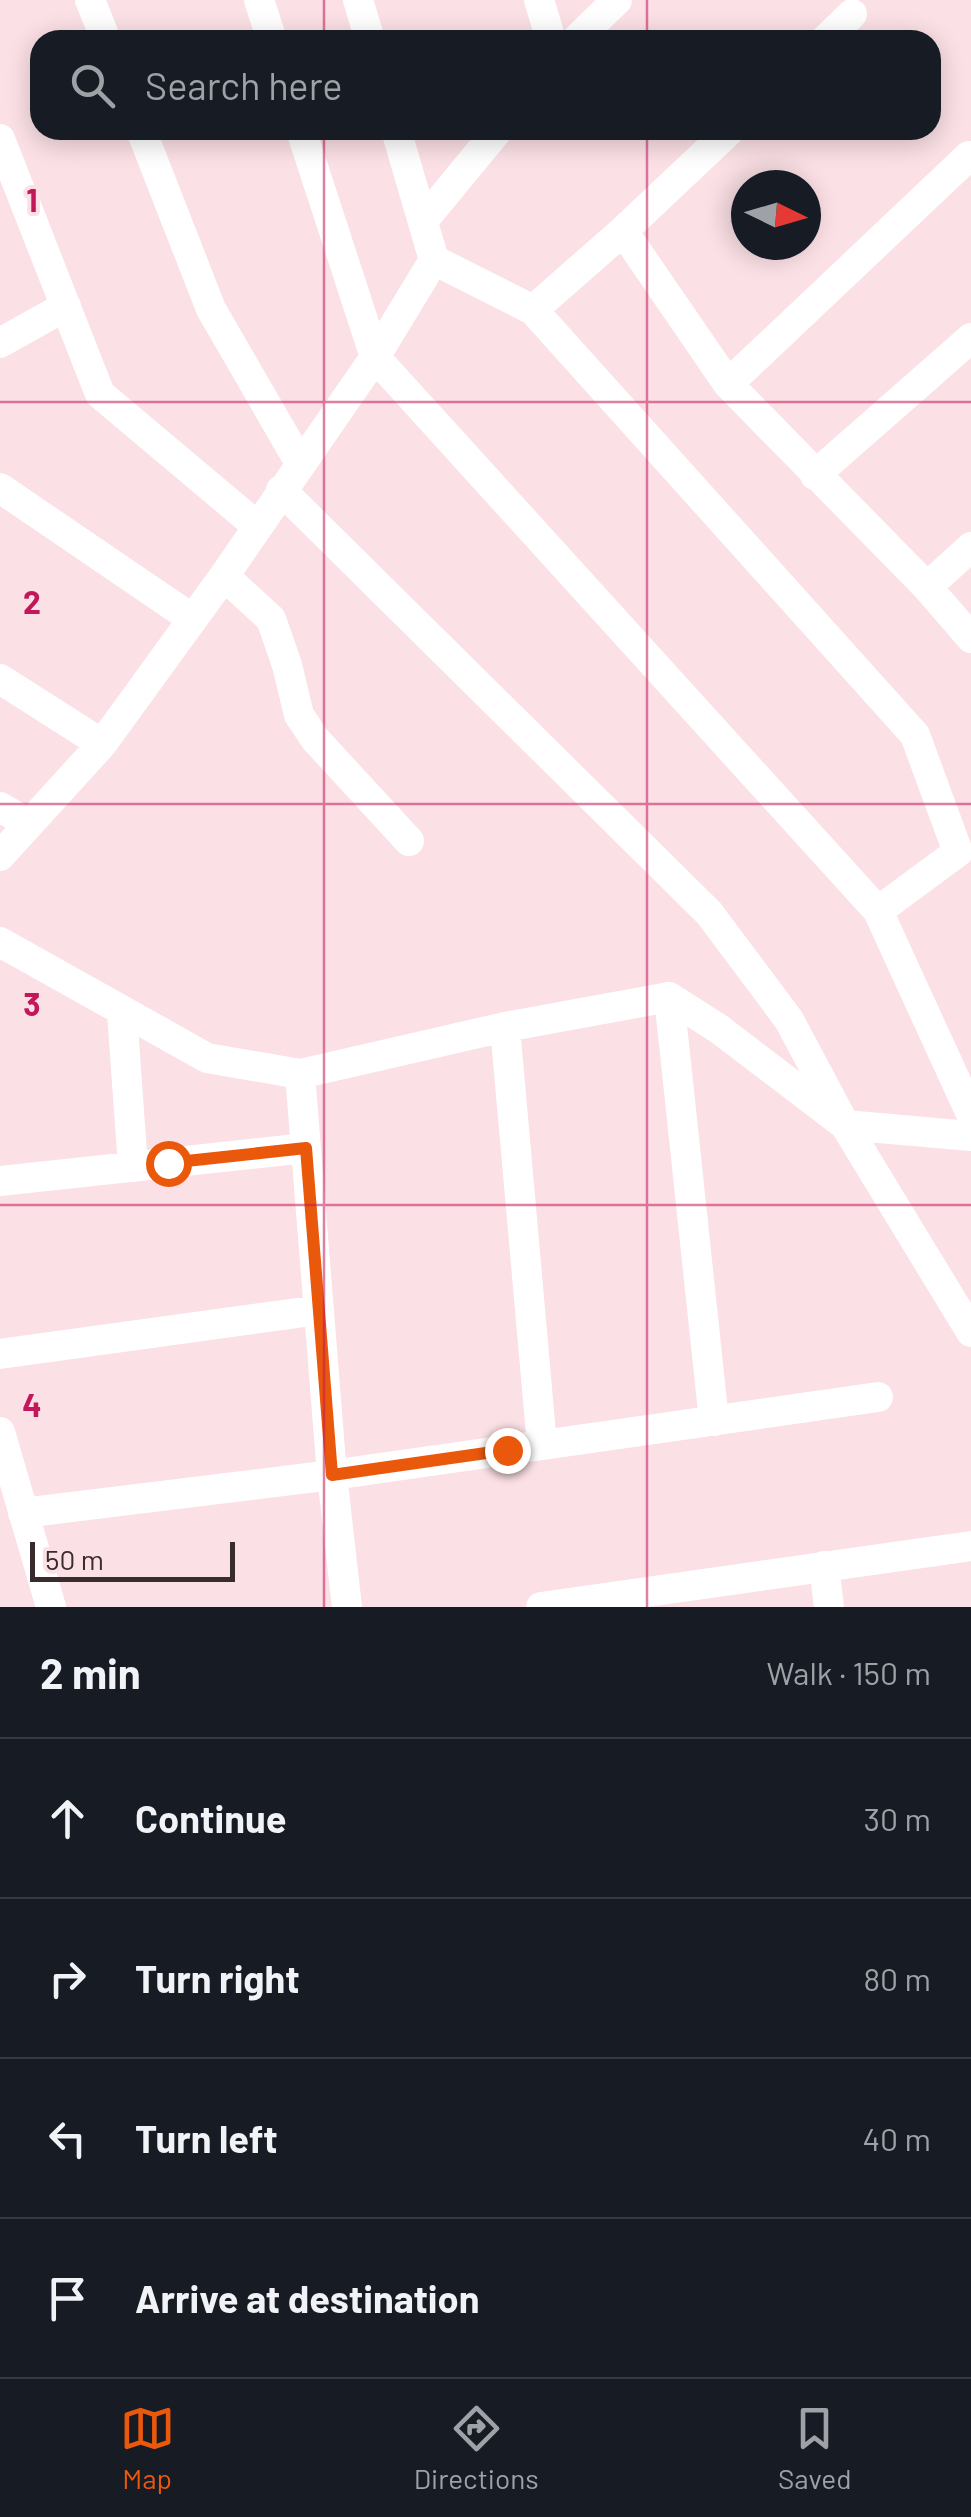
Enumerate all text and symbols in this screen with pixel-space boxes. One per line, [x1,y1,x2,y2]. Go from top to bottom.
search box [30,30,941,140]
icon: search [65,58,120,113]
text: Search here [145,62,343,108]
north arrow [731,170,821,260]
text: 1 [26,180,38,218]
text: 2 [23,582,41,620]
text: 3 [23,984,41,1022]
route start [146,1141,192,1187]
text: 4 [22,1385,42,1423]
route end [485,1428,531,1474]
scale bar [30,1537,235,1582]
text: 50 m [45,1542,104,1576]
text: 2 min [40,1647,141,1697]
text: Walk · 150 m [767,1653,931,1691]
icon: ahead [40,1791,95,1846]
text: Continue [135,1795,286,1841]
text: 30 m [864,1799,931,1837]
icon: right [40,1951,95,2006]
text: Turn right [135,1955,300,2001]
text: 80 m [863,1959,931,1997]
icon: left [40,2111,95,2166]
text: Turn left [135,2115,278,2161]
text: 40 m [862,2119,931,2157]
icon: arrive [40,2271,95,2326]
text: Arrive at destination [135,2275,480,2321]
tab: Map [120,2401,175,2495]
tab: Directions [414,2401,539,2495]
tab: Saved [778,2401,851,2495]

